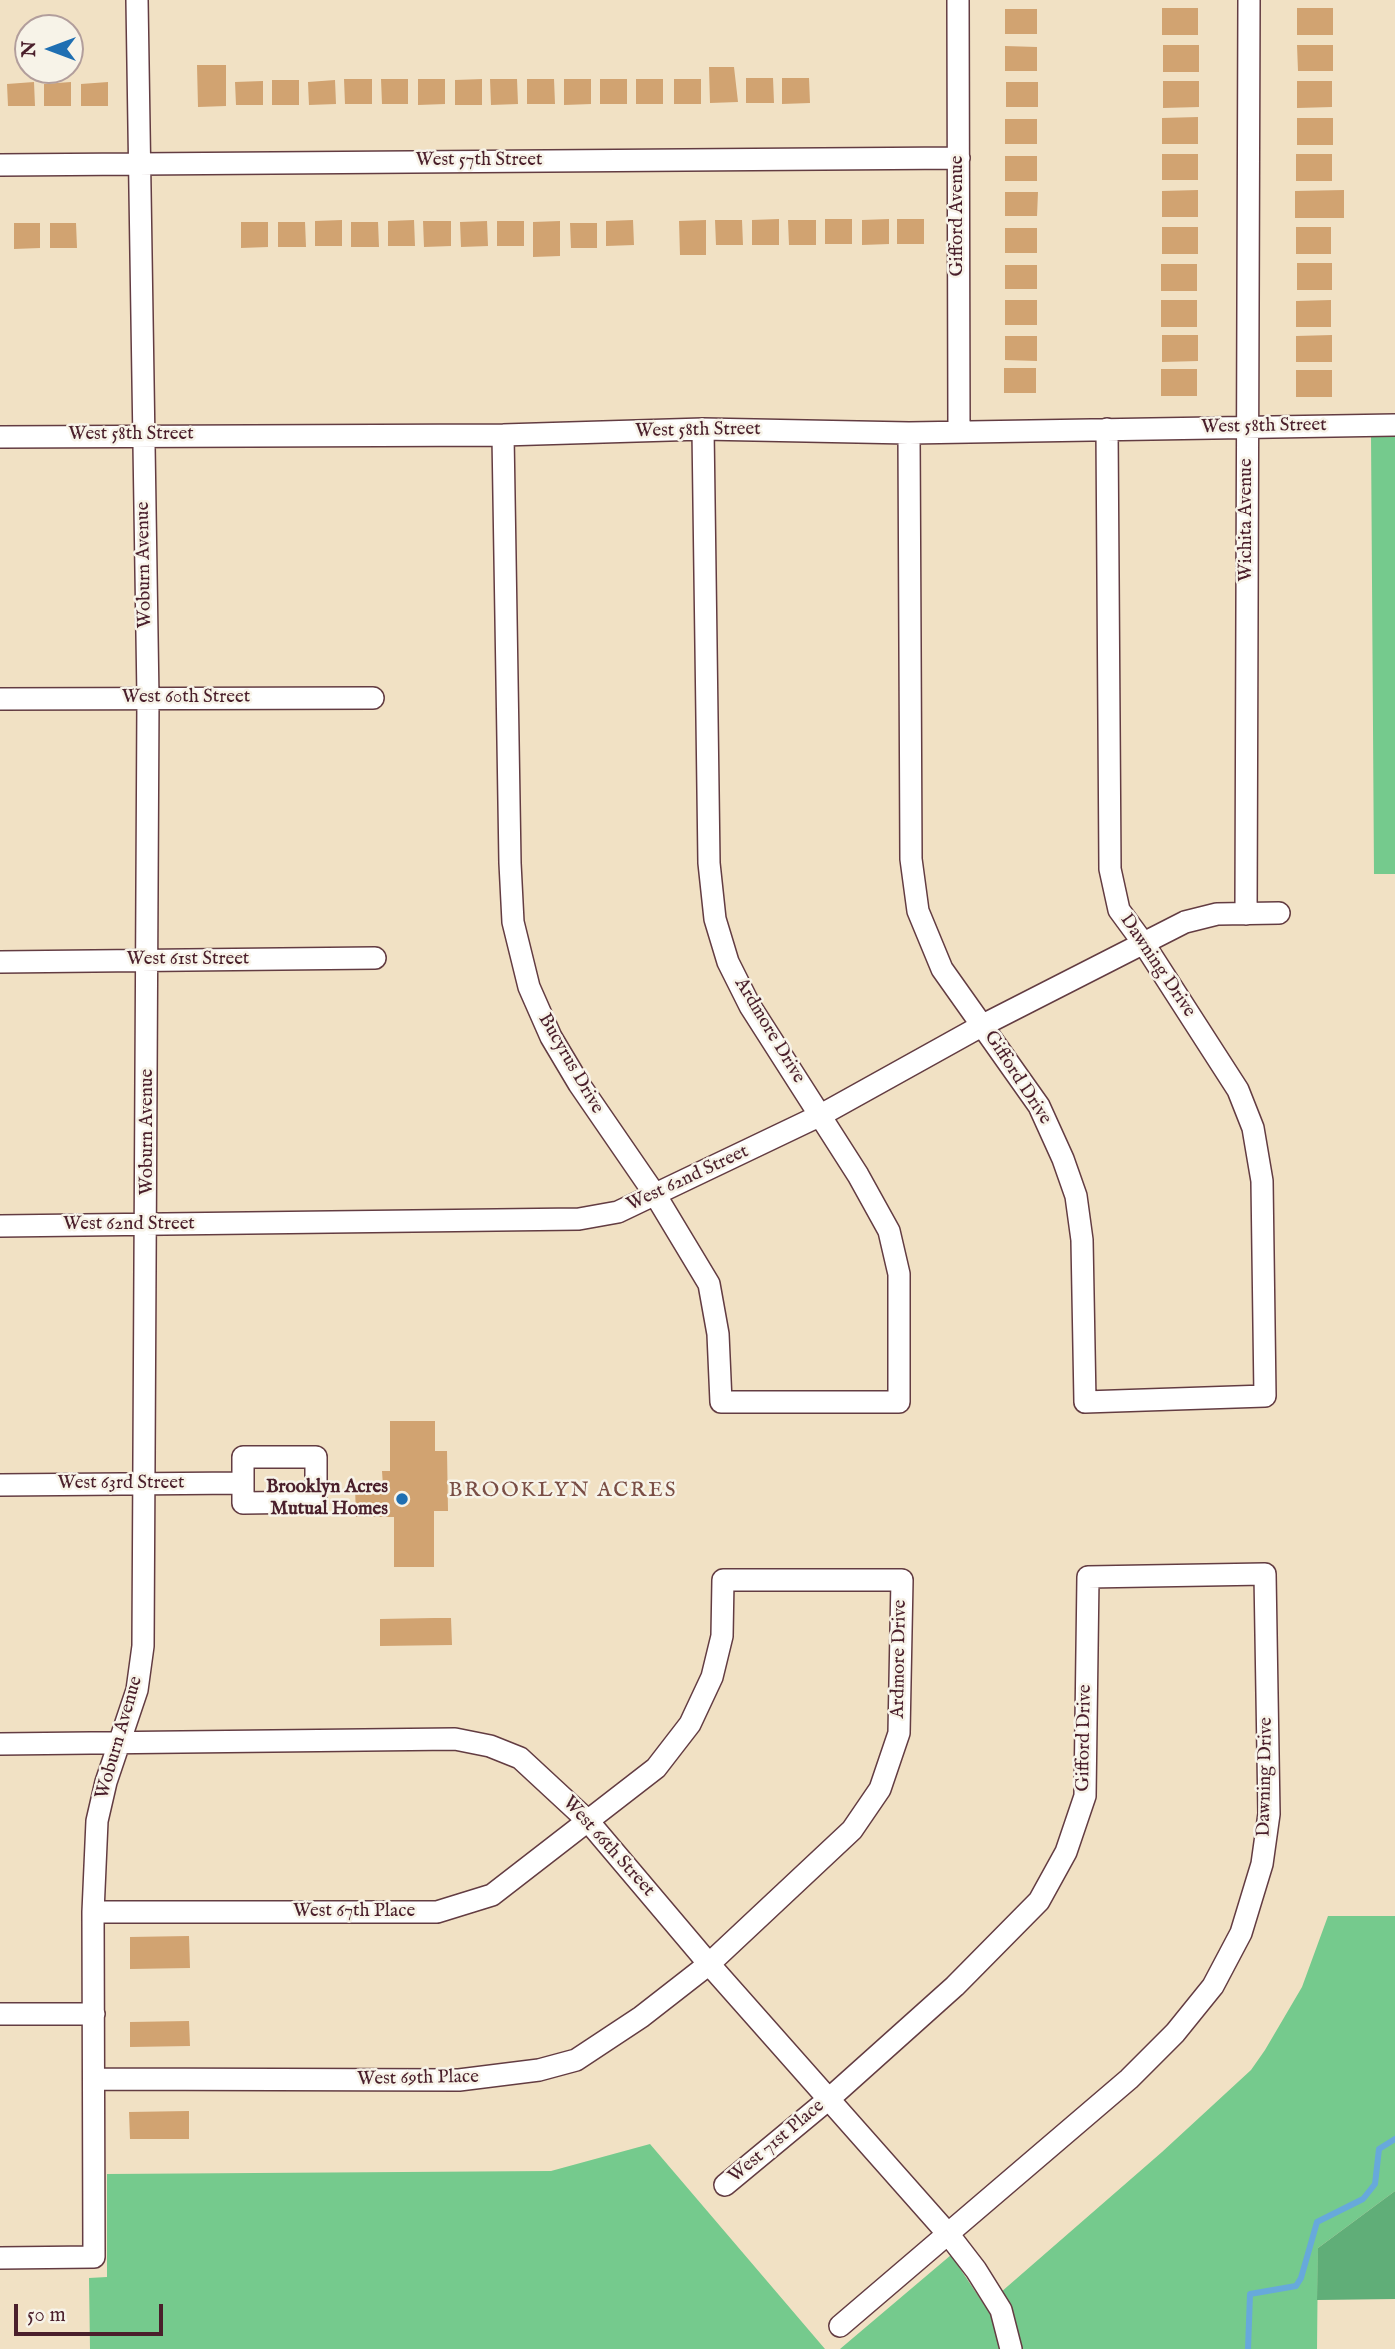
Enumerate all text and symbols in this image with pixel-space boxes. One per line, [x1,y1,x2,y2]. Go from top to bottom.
north arrow [14,14,84,84]
text: N [18,41,42,57]
street label: West 57th Street [416,150,542,172]
street label: Gifford Avenue [947,156,969,276]
street label: West 58th Street [1201,415,1327,439]
street label: West 58th Street [635,419,761,443]
street label: West 58th Street [68,424,194,446]
street label: Wichita Avenue [1236,458,1258,582]
street label: Woburn Avenue [132,502,158,628]
street label: West 60th Street [122,687,250,709]
street label: Dawning Drive [1114,910,1200,1022]
street label: West 61st Street [127,949,249,971]
street label: Ardmore Drive [729,974,809,1088]
street label: Bucyrus Drive [532,1010,608,1118]
street label: Gifford Drive [978,1027,1056,1129]
street label: Woburn Avenue [137,1069,159,1195]
street label: West 62nd Street [623,1141,753,1217]
street label: West 62nd Street [63,1214,195,1236]
street label: West 63rd Street [58,1473,184,1495]
place label: Brooklyn Acres Mutual Homes [266,1477,388,1521]
district label: BROOKLYN ACRES [450,1479,676,1505]
marker: Brooklyn Acres Mutual Homes [394,1491,410,1507]
street label: Ardmore Drive [888,1599,912,1719]
street label: Woburn Avenue [92,1674,148,1802]
street label: Gifford Drive [1073,1684,1097,1792]
street label: Dawning Drive [1254,1717,1278,1837]
street label: West 66th Street [557,1792,659,1902]
street label: West 67th Place [293,1901,415,1923]
street label: West 69th Place [357,2067,479,2091]
street label: West 71st Place [725,2095,829,2189]
scale bar [18,2290,166,2334]
text: 50 m [27,2302,66,2329]

